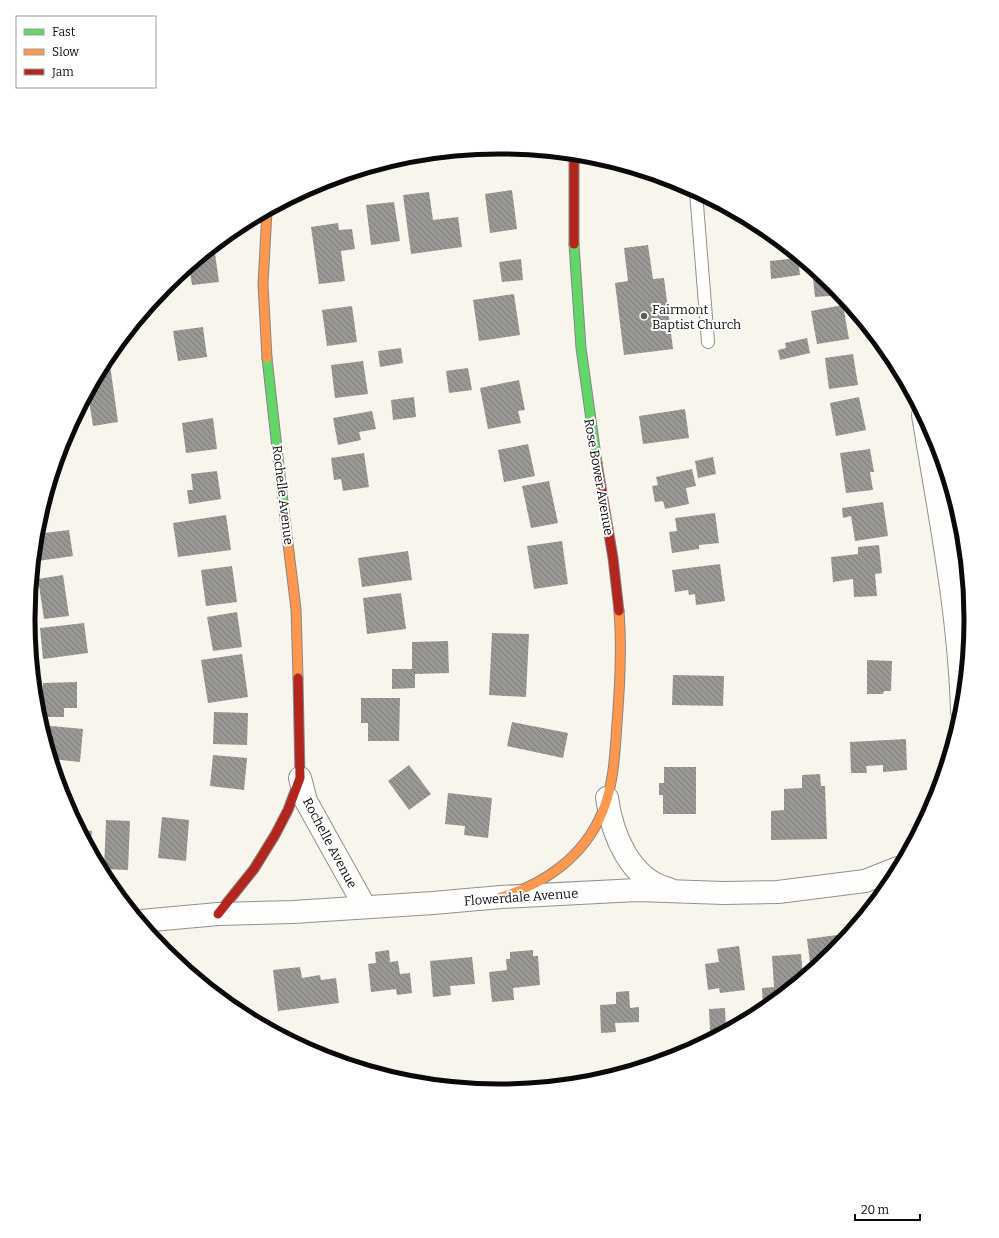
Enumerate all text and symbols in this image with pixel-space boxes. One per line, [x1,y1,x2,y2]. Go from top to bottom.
legend [16,16,156,88]
text: Fast [52,25,76,39]
text: Slow [52,45,79,59]
text: Jam [51,65,74,79]
place label: Fairmont Baptist Church [652,302,741,332]
marker: Fairmont Baptist Church [639,311,649,321]
street label: Rose Bower Avenue [581,417,617,537]
street label: Rochelle Avenue [269,444,297,546]
street label: Rochelle Avenue [300,795,360,891]
street label: Flowerdale Avenue [463,886,579,908]
scale bar [855,1196,920,1222]
text: 20 m [861,1203,890,1217]

